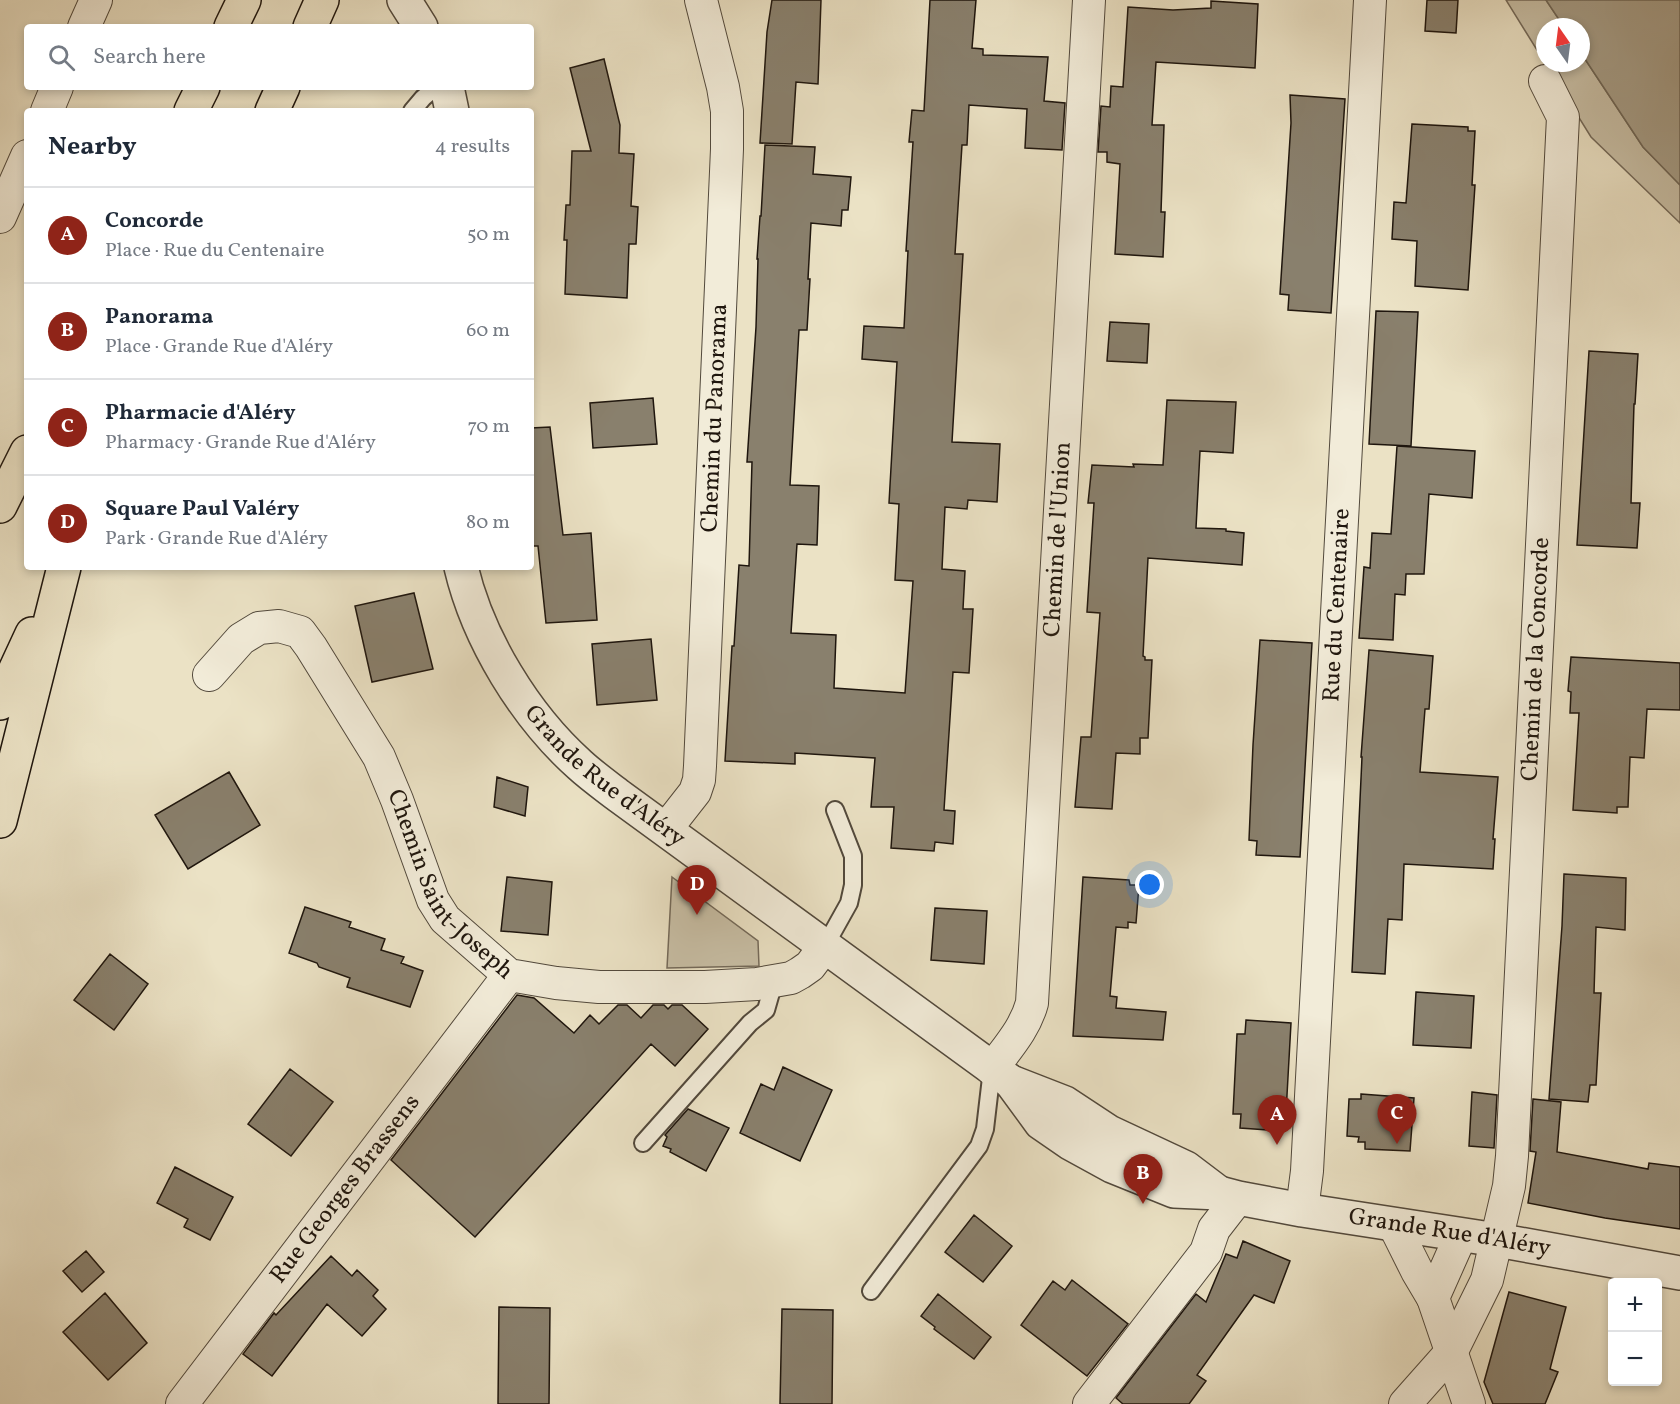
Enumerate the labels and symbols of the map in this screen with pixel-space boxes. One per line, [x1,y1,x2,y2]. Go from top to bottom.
north arrow [1536,18,1590,72]
street label: Chemin du Panorama [693,303,737,533]
street label: Chemin de l'Union [1036,441,1081,638]
street label: Rue du Centenaire [1315,507,1360,703]
street label: Chemin de la Concorde [1513,537,1559,782]
street label: Grande Rue d'Aléry [515,698,692,856]
street label: Chemin Saint-Joseph [378,784,521,988]
pin: D [678,866,716,915]
your location [1135,870,1164,899]
street label: Rue Georges Brassens [262,1087,429,1291]
pin: C [1378,1094,1416,1144]
pin: A [1258,1096,1296,1145]
pin: B [1124,1154,1162,1204]
street label: Grande Rue d'Aléry [1346,1200,1553,1266]

